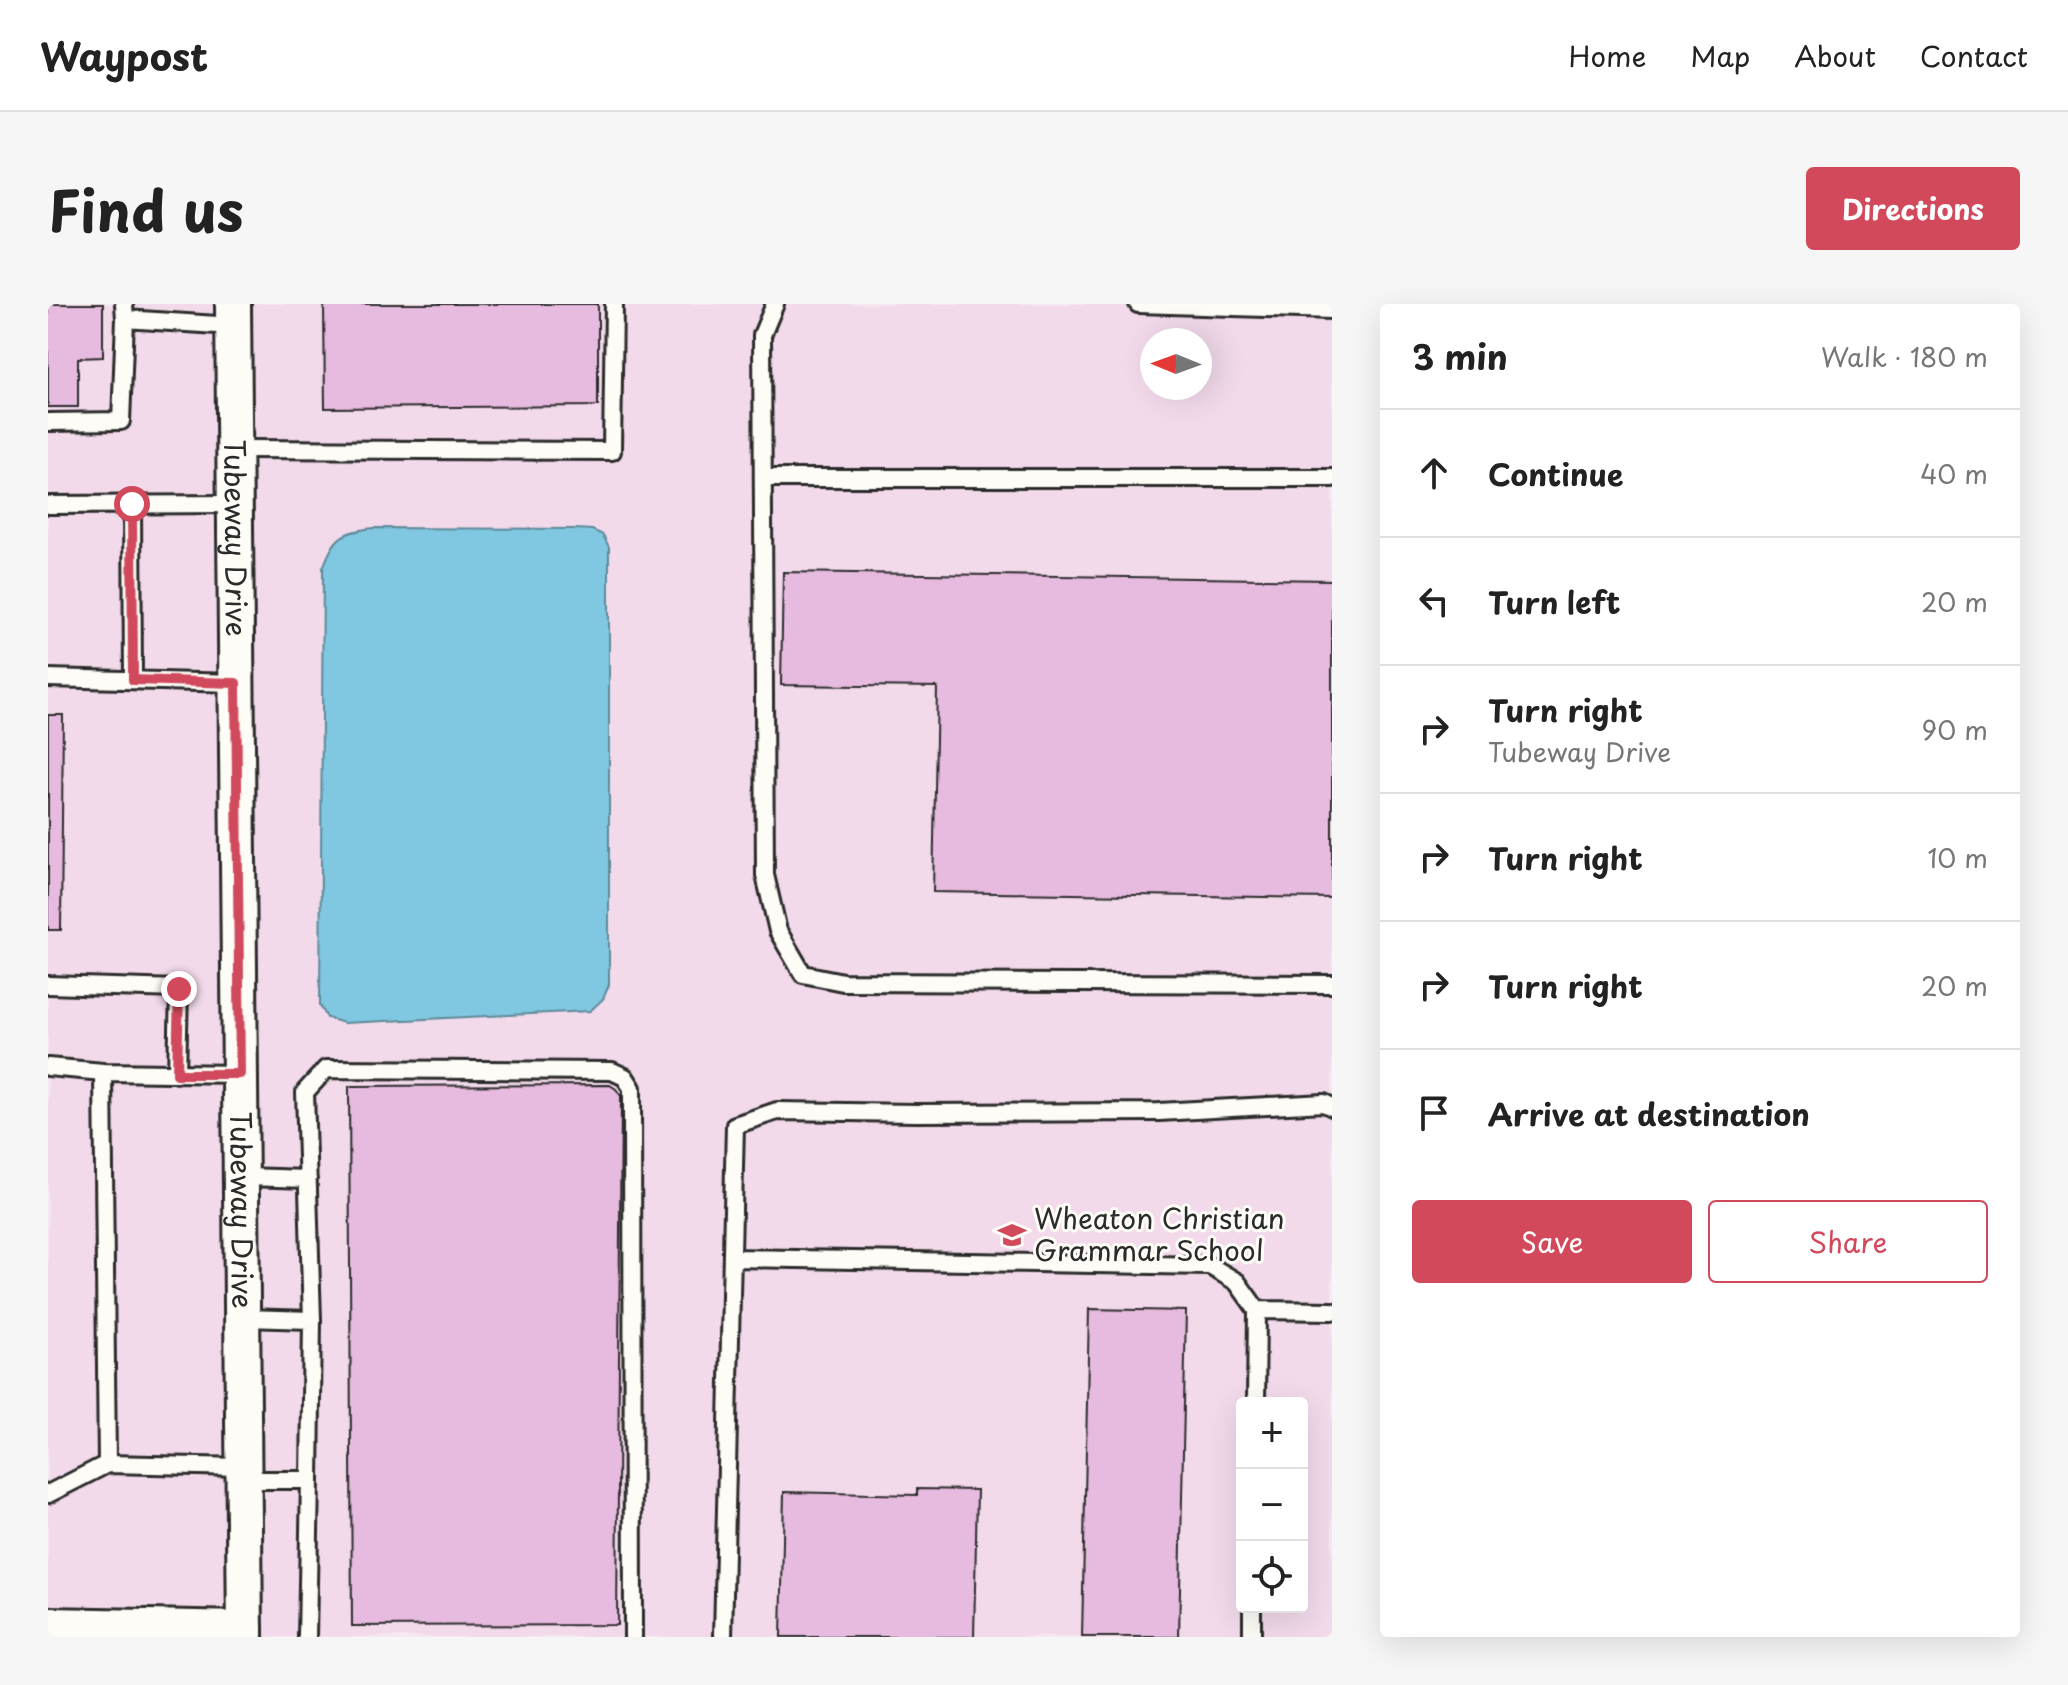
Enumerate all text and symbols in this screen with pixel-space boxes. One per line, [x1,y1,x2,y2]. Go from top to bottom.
text: Waypost [40,27,208,84]
text: Home [1568,34,1646,77]
text: Map [1690,34,1750,77]
text: About [1794,34,1876,77]
text: Contact [1920,34,2028,77]
text: Find us [48,166,244,251]
button: Directions [1806,167,2020,250]
north arrow [1140,328,1212,400]
text: 3 min [1412,330,1508,382]
text: Walk · 180 m [1821,337,1988,376]
street label: Tubeway Drive [214,439,259,637]
icon: ahead [1412,451,1456,495]
text: Continue [1488,451,1623,496]
text: 40 m [1920,454,1988,493]
route start [114,486,150,522]
icon: left [1412,579,1456,623]
text: Turn left [1488,579,1620,624]
text: 20 m [1921,582,1988,621]
text: Turn right [1488,687,1643,732]
icon: right [1412,707,1456,751]
text: 90 m [1921,710,1988,749]
text: Tubeway Drive [1488,732,1671,771]
icon: right [1412,835,1456,879]
text: Turn right [1488,835,1643,880]
text: 10 m [1927,838,1988,877]
icon: right [1412,963,1456,1007]
text: Turn right [1488,963,1643,1008]
text: 20 m [1921,966,1988,1005]
route end [161,971,197,1007]
icon: arrive [1412,1091,1456,1135]
text: Arrive at destination [1488,1091,1810,1136]
street label: Tubeway Drive [220,1111,265,1309]
place label: Wheaton Christian Grammar School [1034,1196,1284,1271]
button: Save [1412,1200,1692,1283]
button: Share [1708,1200,1988,1283]
school or university icon: Wheaton Christian Grammar School [997,1220,1027,1250]
map controls [1236,1397,1308,1613]
button: + [1236,1397,1308,1469]
button: − [1236,1469,1308,1541]
button: locate [1236,1541,1308,1613]

